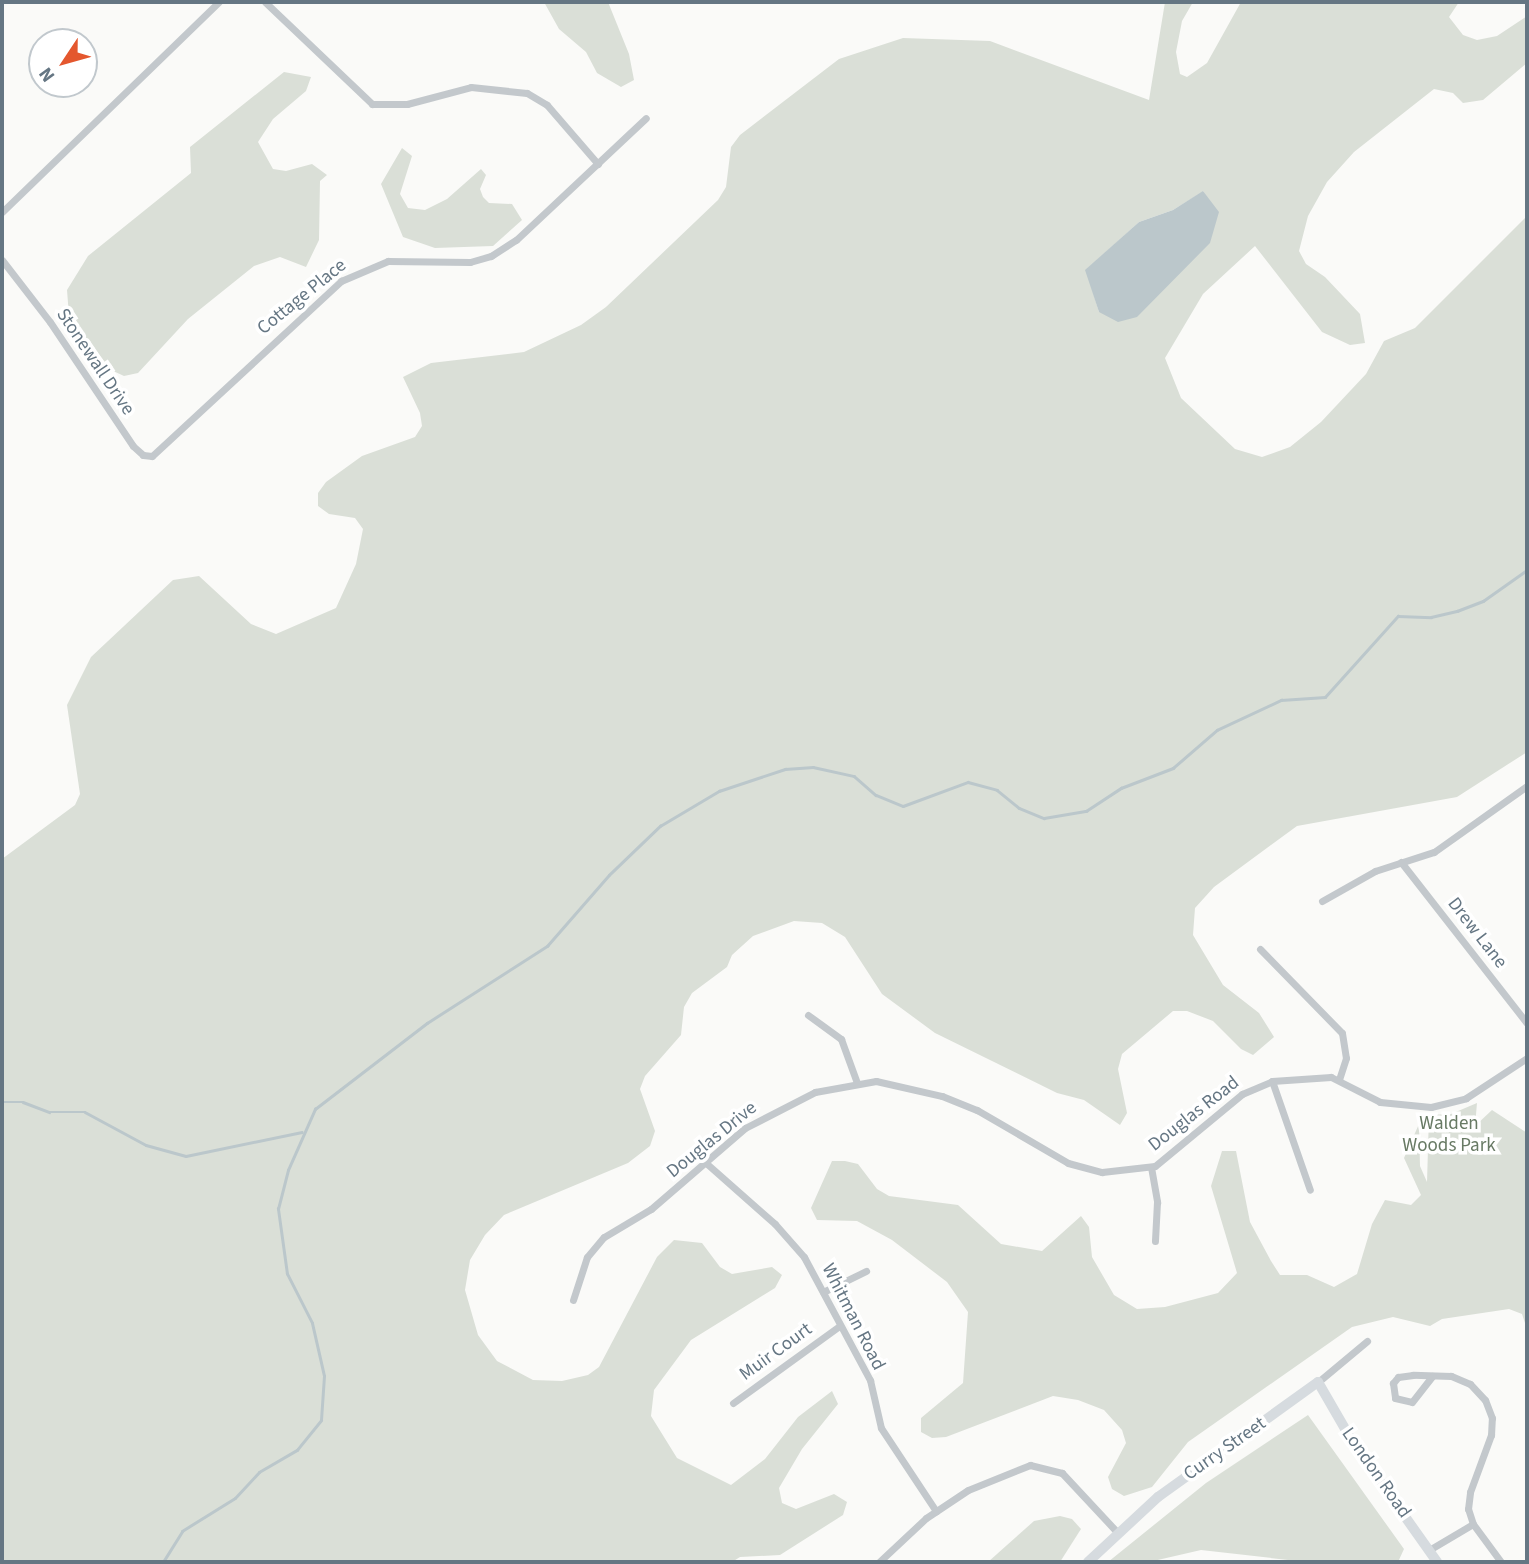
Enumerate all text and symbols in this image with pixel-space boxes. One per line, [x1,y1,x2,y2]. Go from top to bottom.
north arrow [28,28,98,98]
text: N [33,61,62,88]
street label: Cottage Place [253,254,351,340]
street label: Stonewall Drive [51,304,139,420]
street label: Drew Lane [1442,893,1512,973]
street label: Douglas Road [1144,1072,1244,1156]
street label: Douglas Drive [662,1097,762,1183]
park label: Walden Woods Park [1402,1113,1496,1157]
street label: Whitman Road [816,1260,890,1374]
street label: Muir Court [735,1318,817,1386]
street label: Curry Street [1180,1412,1270,1486]
street label: London Road [1336,1423,1416,1523]

